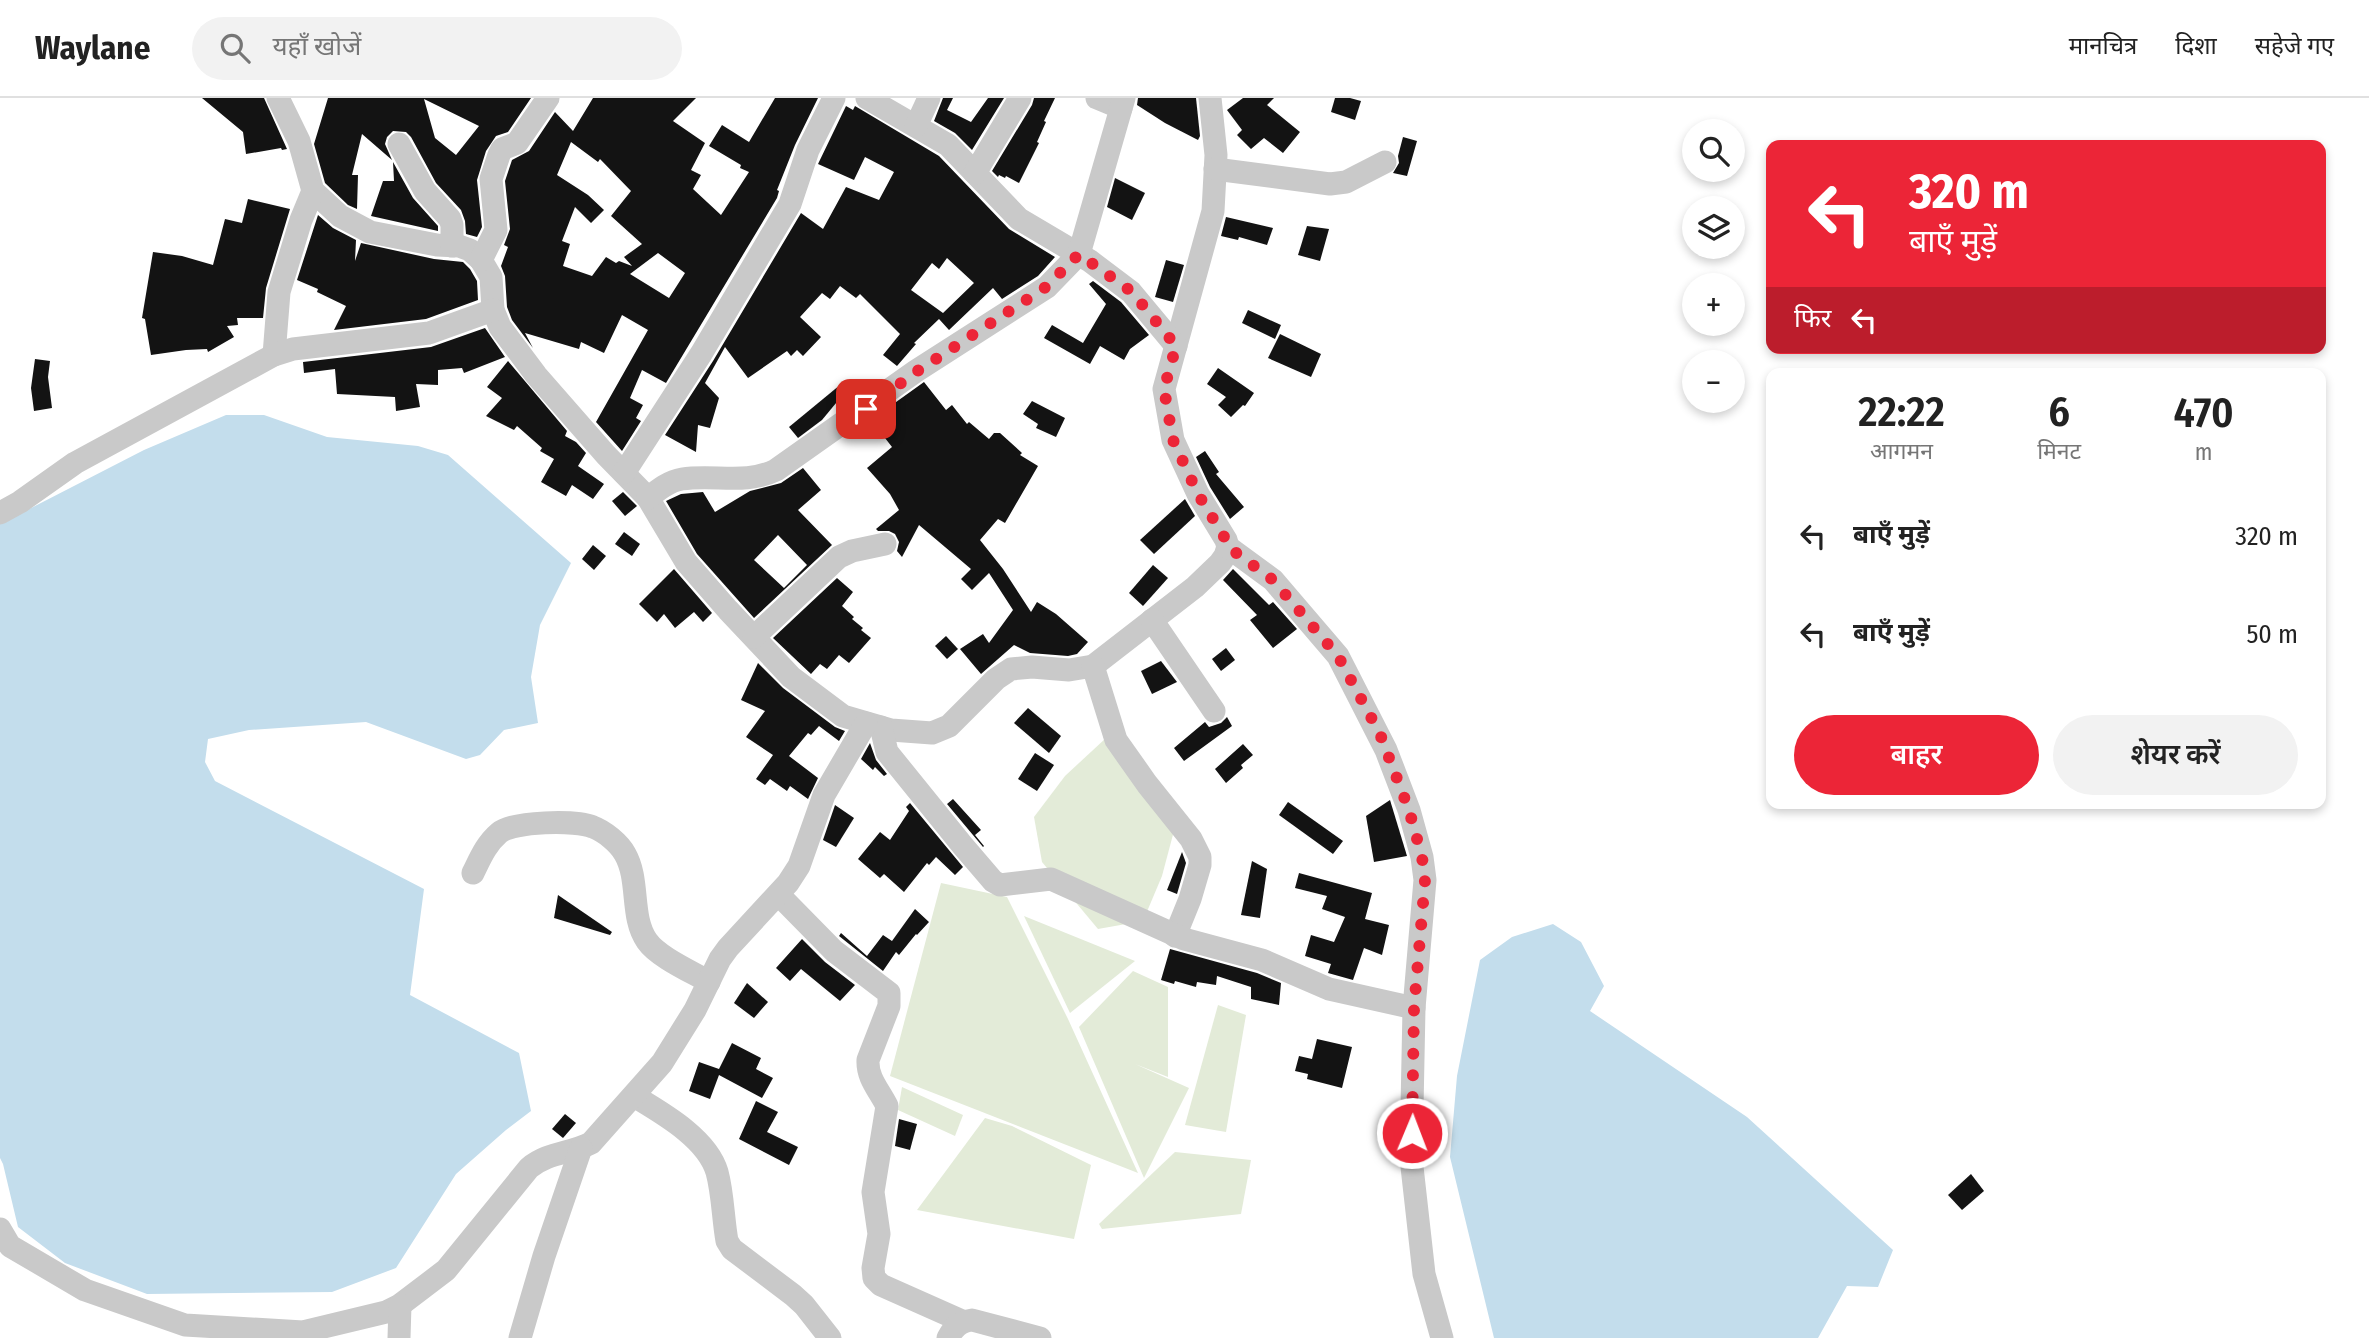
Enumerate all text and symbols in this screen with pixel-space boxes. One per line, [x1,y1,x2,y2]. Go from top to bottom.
search box [192,17,682,80]
text: Waylane [35,28,150,68]
icon: search [216,29,254,67]
text: यहाँ खोजें [272,31,361,62]
text: मानचित्र [2069,32,2137,60]
text: दिशा [2175,32,2217,60]
text: सहेजे गए [2255,32,2334,60]
map controls [1682,119,1745,413]
button: search [1682,119,1745,182]
text: 320 m [1909,162,2029,221]
icon: left [1794,168,1885,259]
button: layers [1682,196,1745,259]
text: बाएँ मुड़ें [1909,222,1997,260]
button: + [1682,273,1745,336]
icon: left [1845,301,1883,339]
text: फिर [1794,303,1831,334]
button: − [1682,350,1745,413]
pin [836,379,896,439]
text: 22:22 [1858,387,1945,437]
text: 6 [2048,387,2070,437]
text: 470 [2173,388,2234,438]
icon: arrive [847,390,885,428]
text: आगमन [1870,437,1933,465]
text: मिनट [2037,437,2081,465]
text: m [2195,438,2212,466]
icon: left [1794,517,1832,555]
text: बाएँ मुड़ें [1853,519,1930,550]
text: 320 m [2235,521,2298,552]
icon: left [1794,615,1832,653]
text: बाएँ मुड़ें [1853,617,1930,648]
text: 50 m [2246,619,2298,650]
button: बाहर [1794,715,2039,795]
button: शेयर करें [2053,715,2298,795]
position arrow [1375,1096,1449,1170]

